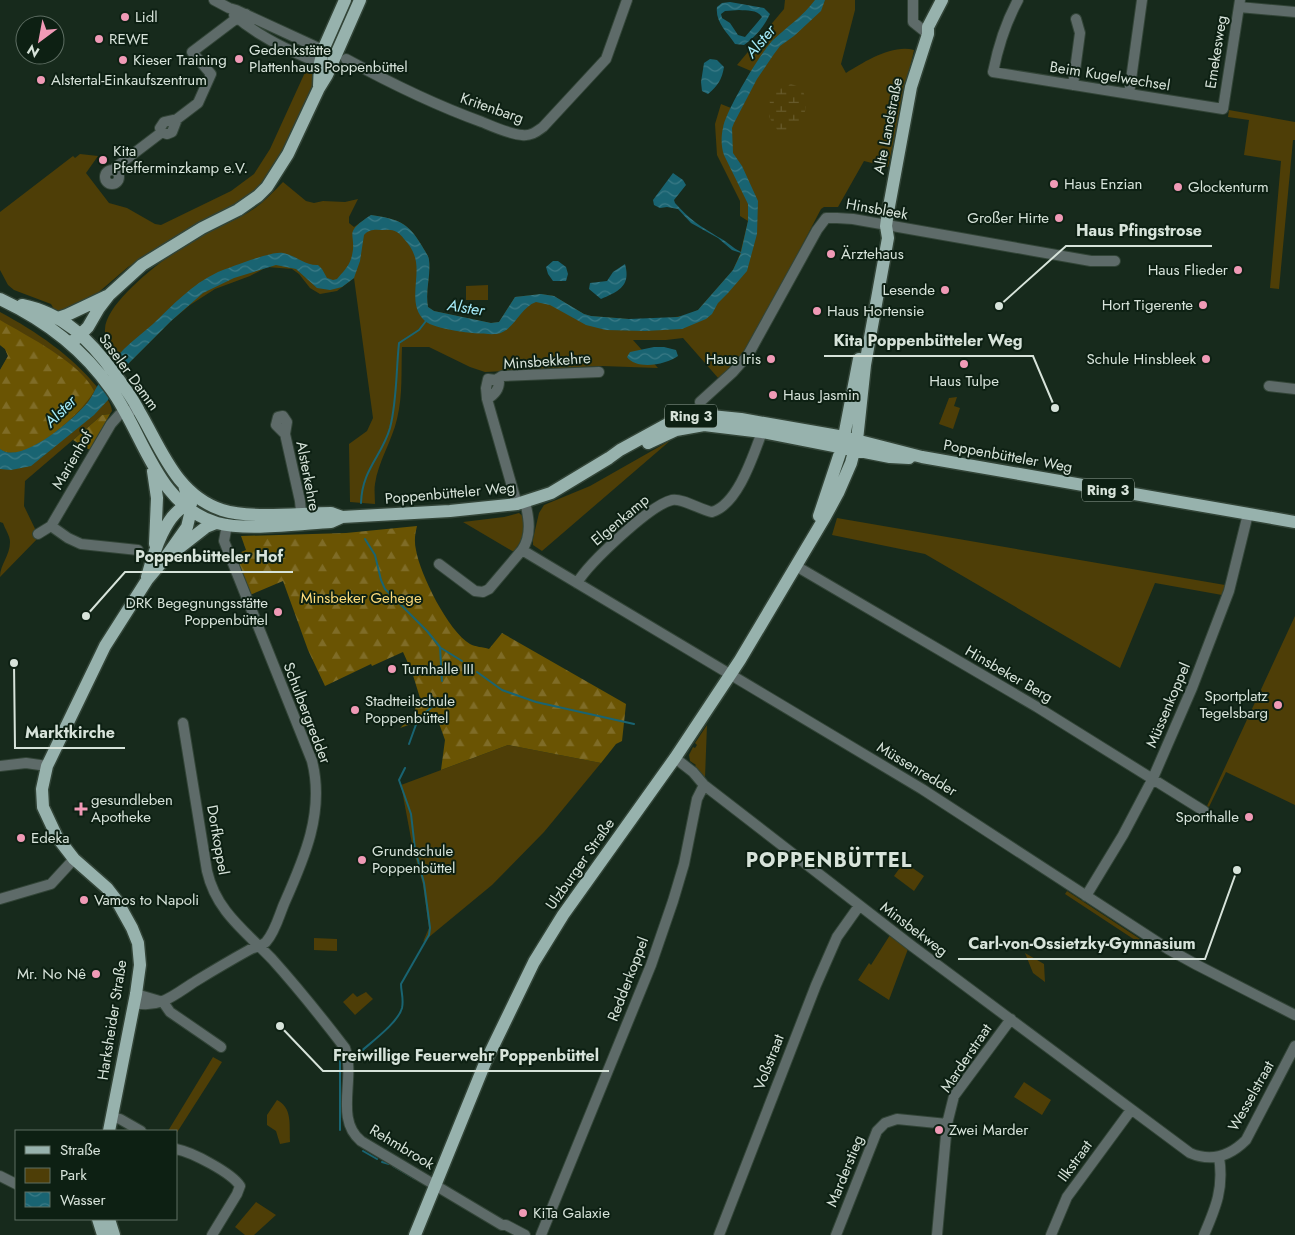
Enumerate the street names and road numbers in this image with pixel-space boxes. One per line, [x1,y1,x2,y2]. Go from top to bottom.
street label: Emekesweg [1199,14,1233,90]
street label: Beim Kugelwechsel [1048,56,1172,96]
street label: Alte Landstraße [868,76,908,176]
street label: Kritenbarg [457,87,527,129]
street label: Hinsbleek [844,193,910,225]
street label: Saseler Damm [93,329,165,415]
street label: Minsbekkehre [503,347,592,375]
road number: Ring 3 [665,404,717,428]
street label: Marienhof [46,426,98,493]
street label: Poppenbütteler Weg [942,434,1074,478]
street label: Alsterkehre [290,439,326,513]
street label: Poppenbütteler Weg [384,476,516,510]
road number: Ring 3 [1082,478,1134,502]
street label: Elgenkamp [586,489,654,551]
street label: Hinsbeker Berg [961,640,1057,708]
street label: Schulbergredder [278,659,337,768]
street label: Müssenkoppel [1140,659,1196,751]
street label: Müssenredder [873,736,962,802]
street label: Dorfkoppel [201,803,235,877]
street label: Ulzburger Straße [540,813,620,914]
street label: Minsbekweg [876,896,952,962]
street label: Redderkoppel [602,934,654,1024]
street label: Harksheider Straße [92,958,132,1082]
street label: Marderstraat [935,1019,997,1097]
street label: Voßstraat [748,1031,790,1093]
street label: Wesselstraat [1223,1056,1280,1135]
street label: Rehmbrook [365,1119,439,1175]
street label: Marderstieg [821,1132,869,1210]
street label: Ilkstraat [1052,1135,1098,1186]

